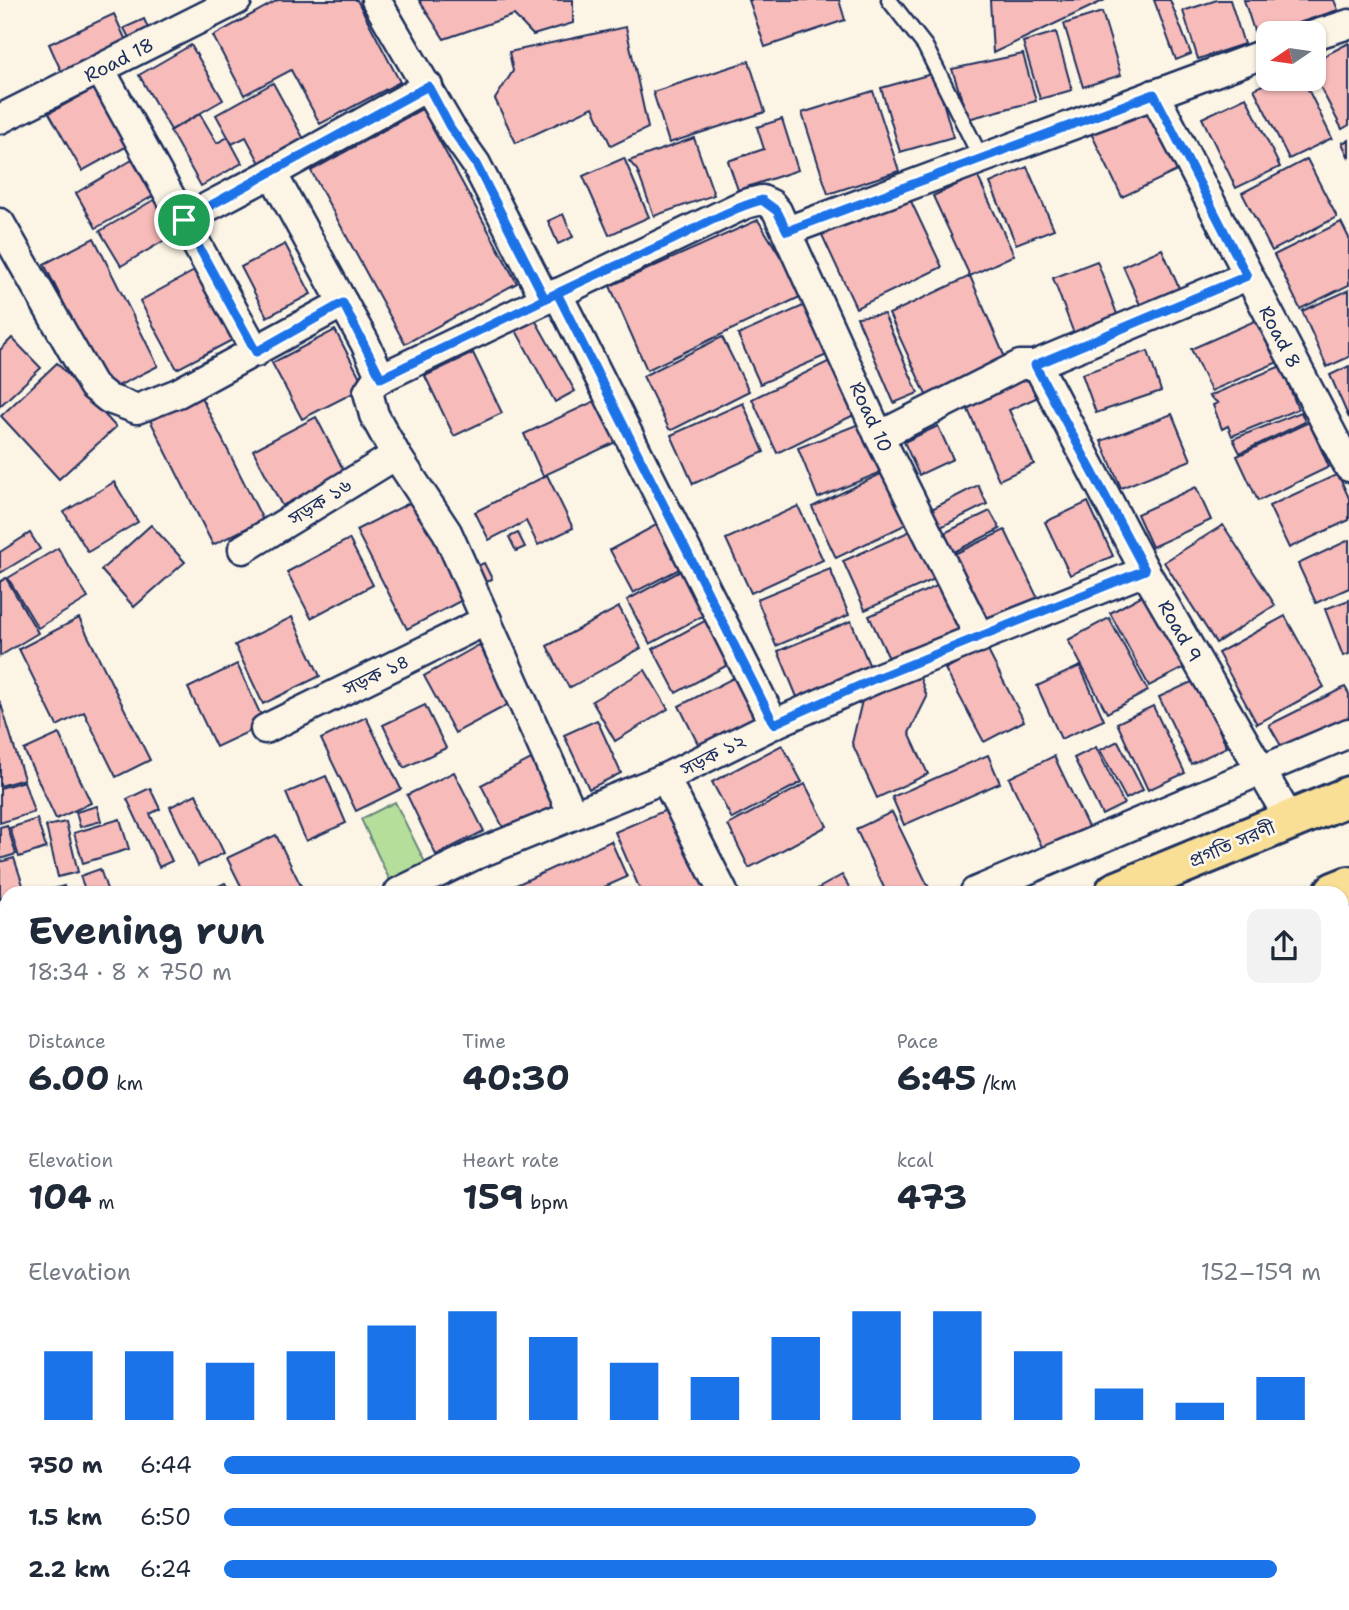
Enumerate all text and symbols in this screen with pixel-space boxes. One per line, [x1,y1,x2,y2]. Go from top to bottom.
north arrow [1256,21,1326,91]
map controls [1256,21,1326,91]
street label: Road 18 [80,32,158,88]
pin [154,190,214,250]
icon: arrive [165,201,203,239]
street label: Road 8 [1253,301,1307,373]
street label: Road 10 [844,378,898,456]
street label: সড়ক ১৬ [283,473,356,532]
street label: Road 9 [1152,596,1208,666]
street label: সড়ক ১৪ [338,648,413,702]
street label: সড়ক ১২ [675,728,750,782]
street label: প্রগতি সরণী [1185,814,1280,873]
text: Evening run [28,905,265,956]
button: share [1247,909,1321,983]
text: 18:34 · 8 × 750 m [28,957,232,987]
text: Distance [28,1029,106,1054]
text: Time [462,1029,506,1054]
text: Pace [897,1029,938,1054]
text: 6.00 [28,1054,110,1101]
text: 40:30 [462,1054,570,1101]
text: 6:45 [897,1054,976,1101]
text: km [110,1071,143,1096]
text: /km [976,1071,1017,1096]
text: Elevation [28,1148,113,1173]
text: Heart rate [462,1148,559,1173]
text: kcal [897,1148,934,1173]
text: 104 [28,1173,92,1220]
text: 159 [462,1173,524,1220]
text: 473 [897,1173,967,1220]
text: m [92,1190,115,1215]
text: bpm [524,1190,568,1215]
text: Elevation [28,1257,131,1287]
text: 152–159 m [1201,1257,1321,1287]
text: 750 m [28,1450,103,1480]
text: 6:44 [140,1450,192,1480]
text: 1.5 km [28,1502,102,1532]
text: 6:50 [140,1502,191,1532]
text: 2.2 km [28,1554,110,1584]
text: 6:24 [140,1554,191,1584]

